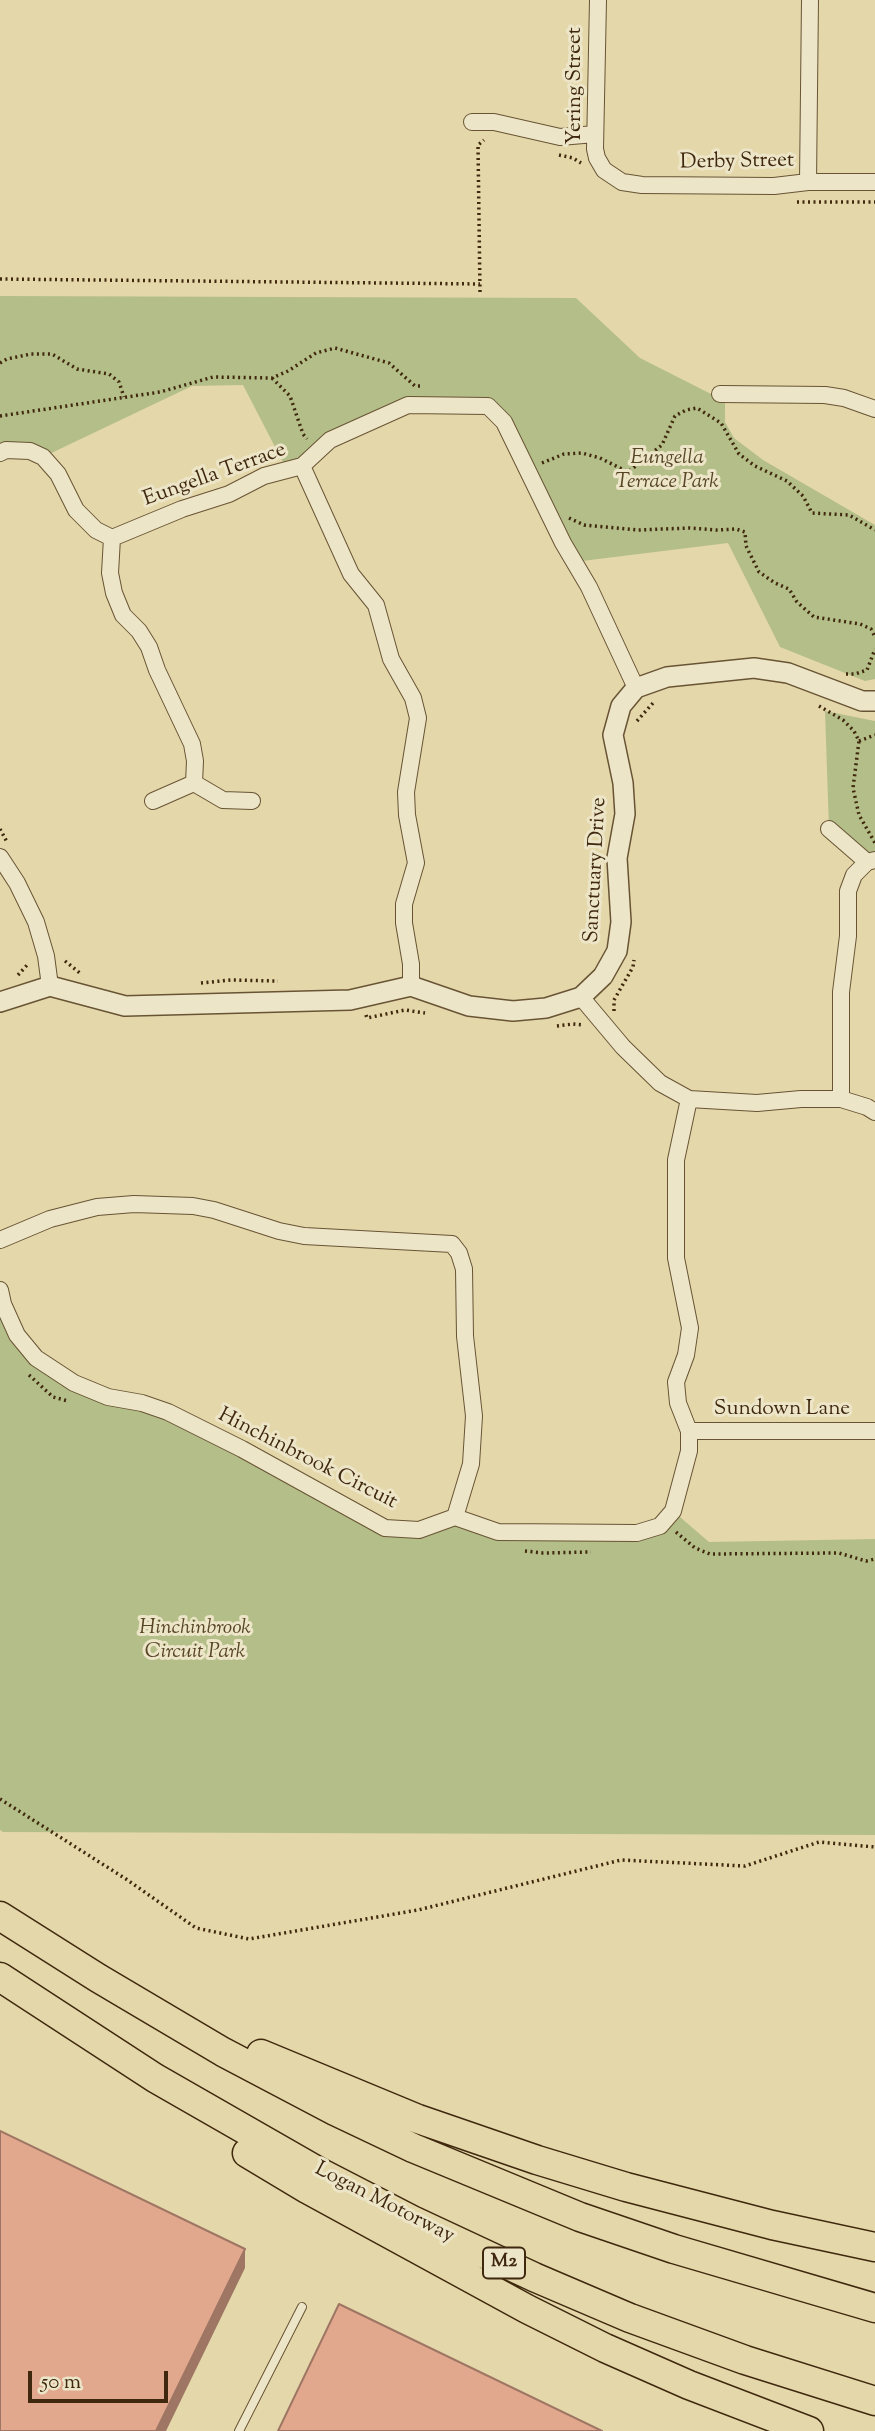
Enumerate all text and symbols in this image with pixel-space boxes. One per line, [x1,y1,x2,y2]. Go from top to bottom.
street label: Yering Street [563,27,589,145]
street label: Derby Street [680,149,794,177]
street label: Eungella Terrace [140,439,290,513]
park label: Eungella Terrace Park [615,446,719,496]
street label: Sanctuary Drive [581,797,613,943]
street label: Sundown Lane [714,1397,850,1423]
street label: Hinchinbrook Circuit [213,1404,401,1516]
park label: Hinchinbrook Circuit Park [139,1616,251,1666]
street label: Logan Motorway [310,2158,458,2250]
road number: M2 [483,2248,525,2278]
scale bar [32,2358,172,2402]
text: 50 m [41,2368,81,2398]

